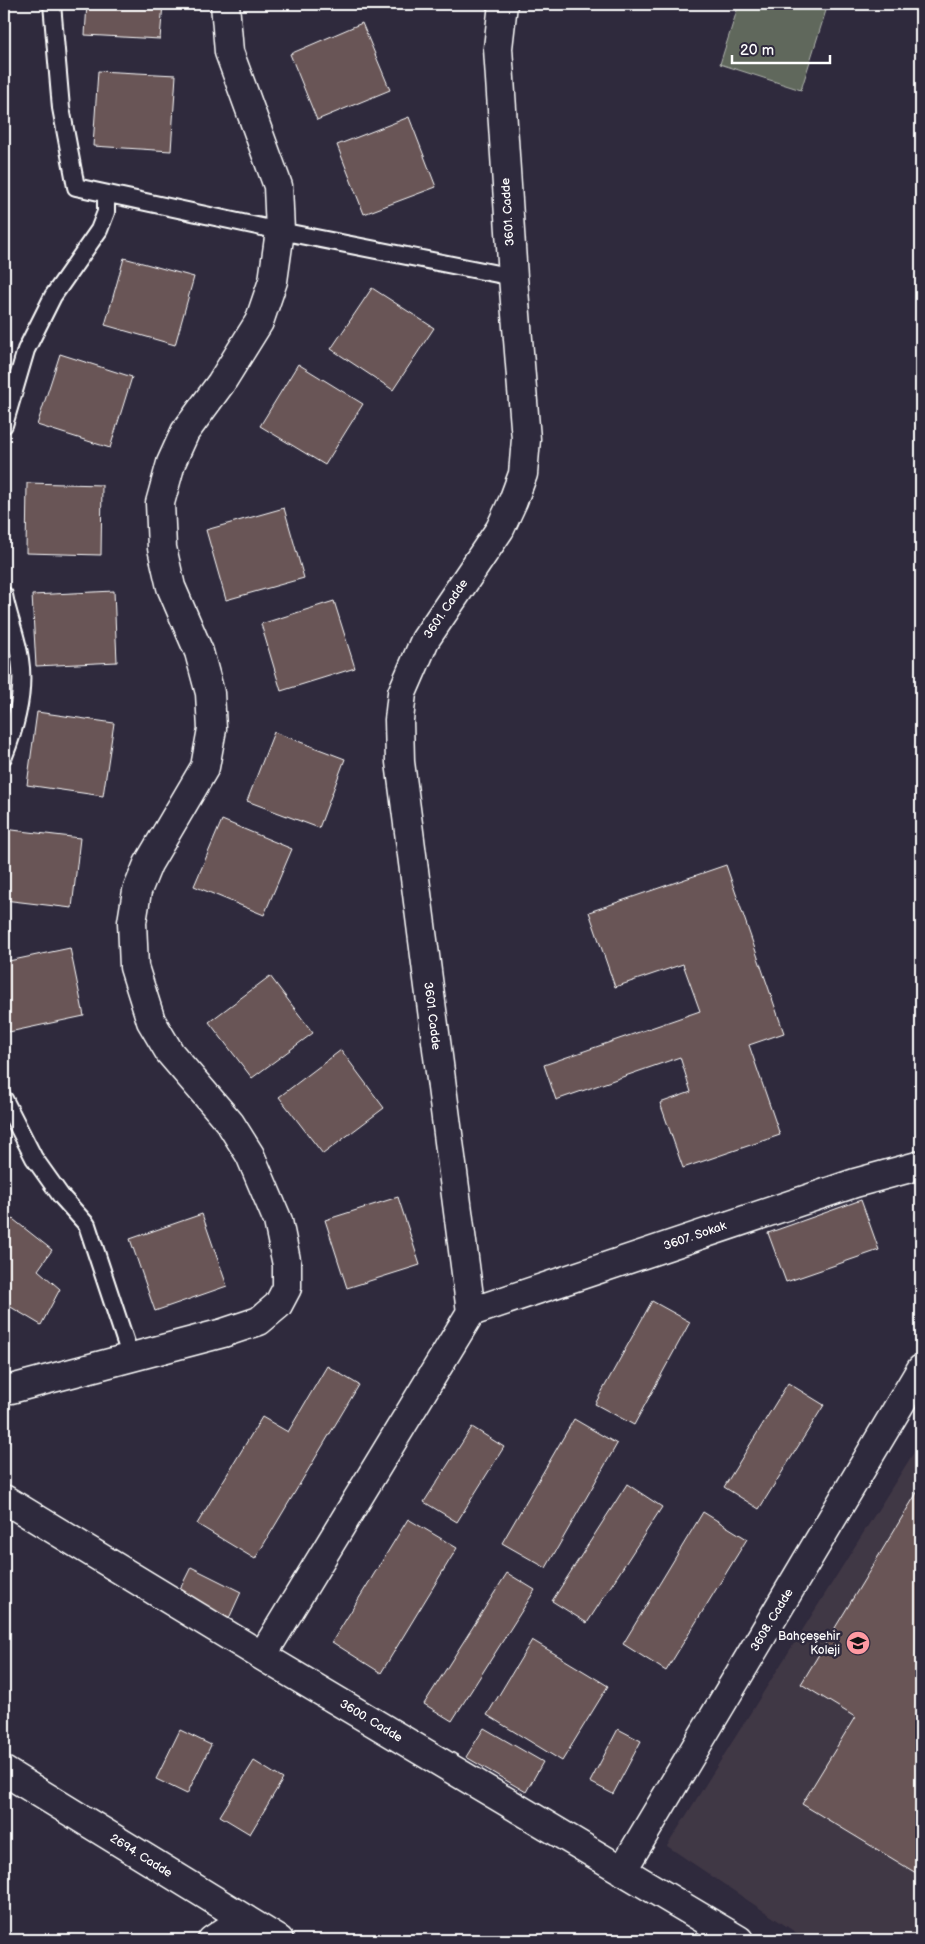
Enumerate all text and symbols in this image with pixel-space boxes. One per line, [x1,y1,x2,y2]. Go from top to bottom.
scale bar [732,32,830,64]
text: 20 m [740,41,774,60]
street label: 3601. Cadde [498,177,518,247]
street label: 3601. Cadde [421,577,471,641]
street label: 3601. Cadde [420,981,444,1051]
street label: 3607. Sokak [662,1218,728,1254]
street label: 3608. Cadde [747,1586,797,1654]
place label: Bahçeşehir Koleji [778,1629,841,1658]
school or university icon: Bahçeşehir Koleji [845,1630,871,1656]
street label: 3600. Cadde [337,1696,405,1746]
street label: 2694. Cadde [107,1831,175,1881]

